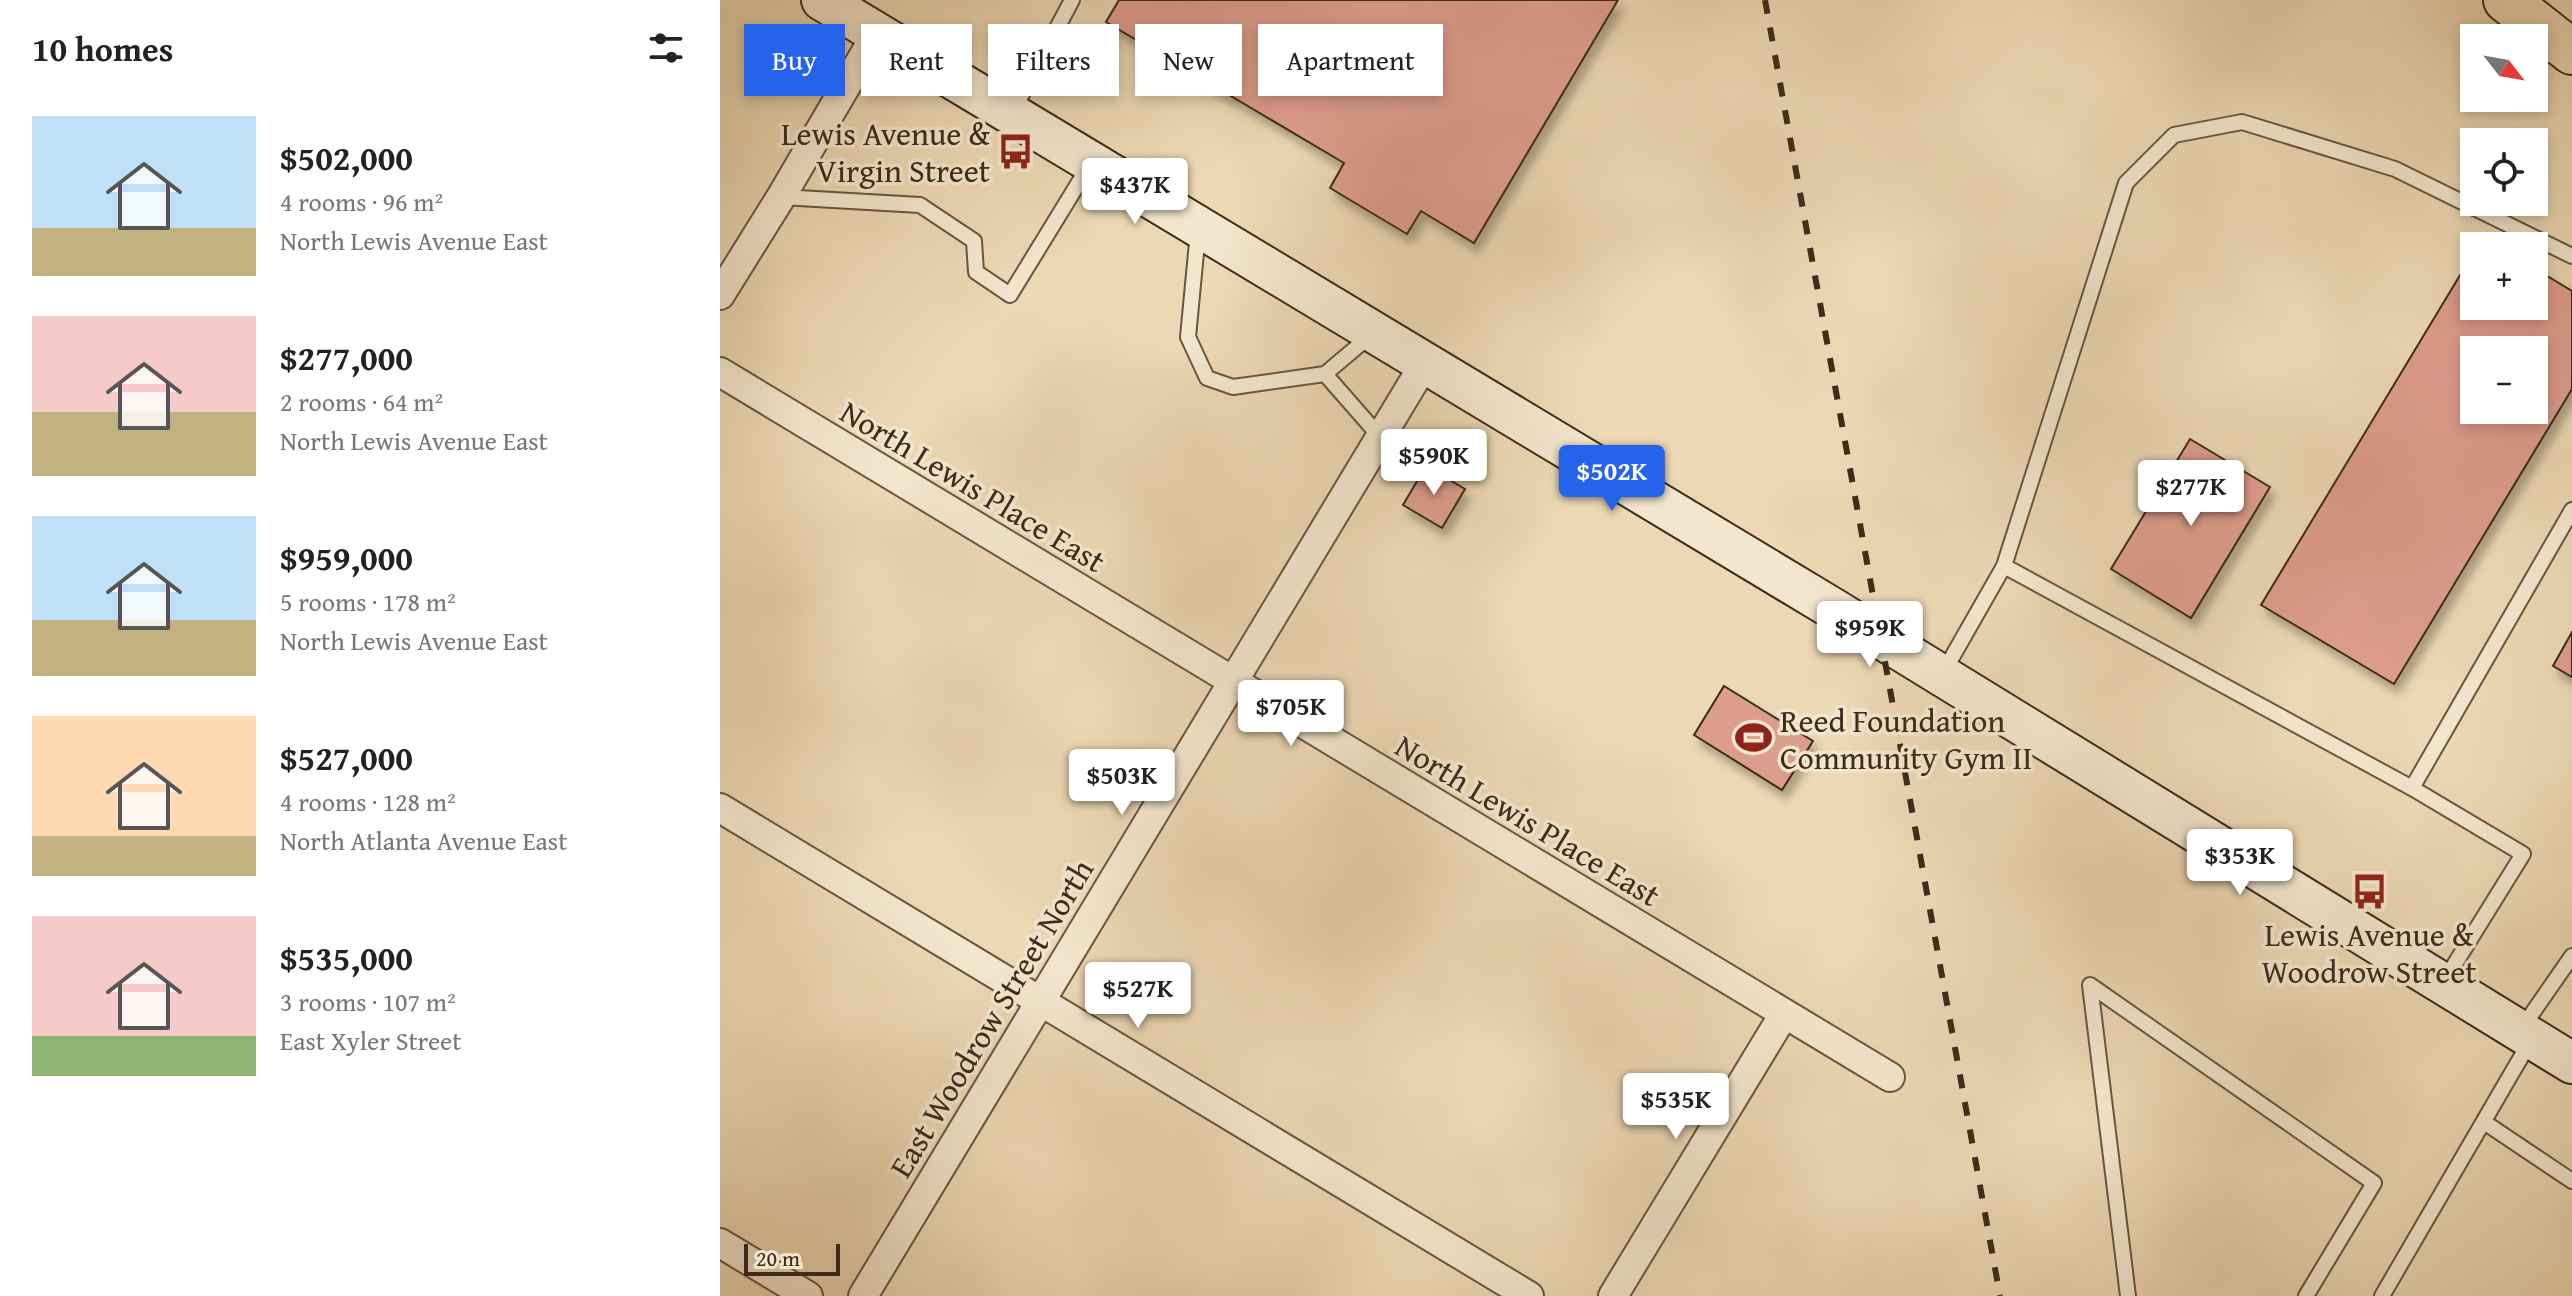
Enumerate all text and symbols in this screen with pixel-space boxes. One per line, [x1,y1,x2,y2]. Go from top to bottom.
text: 10 homes [32,24,173,73]
chip: Buy [744,24,845,96]
chip: Rent [861,24,972,96]
chip: Filters [988,24,1119,96]
chip: New [1135,24,1242,96]
chip: Apartment [1258,24,1443,96]
north arrow [2460,24,2548,112]
map controls [2460,24,2548,424]
icon: filters [644,26,688,70]
place label: Lewis Avenue & Virgin Street [781,110,990,194]
button: locate [2460,128,2548,216]
bus stop icon: Lewis Avenue & Virgin Street [997,132,1035,170]
text: $502,000 [280,133,413,182]
icon: home [96,148,192,244]
pin: $437K [1079,158,1191,226]
text: $437K [1100,164,1170,203]
text: 4 rooms · 96 m² [280,182,443,221]
text: North Lewis Avenue East [280,221,548,260]
button: + [2460,232,2548,320]
text: $277,000 [280,333,413,382]
button: − [2460,336,2548,424]
icon: home [96,348,192,444]
text: 2 rooms · 64 m² [280,382,443,421]
street label: North Lewis Place East [832,388,1114,584]
text: North Lewis Avenue East [280,421,548,460]
pin: $590K [1378,429,1490,497]
text: $590K [1399,435,1469,474]
pin: $502K [1556,445,1668,513]
text: $502K [1577,451,1647,490]
pin: $277K [2135,460,2247,528]
text: $277K [2156,466,2226,505]
text: $959,000 [280,533,413,582]
icon: home [96,548,192,644]
text: 5 rooms · 178 m² [280,582,456,621]
pin: $959K [1814,601,1926,669]
text: $959K [1835,607,1905,646]
text: North Lewis Avenue East [280,621,548,660]
pin: $705K [1235,680,1347,748]
text: $705K [1256,686,1326,725]
place label: Reed Foundation Community Gym II [1780,697,2032,781]
sports icon: Reed Foundation Community Gym II [1735,719,1773,757]
street label: North Lewis Place East [1387,722,1669,918]
text: $527,000 [280,733,413,782]
icon: home [96,748,192,844]
pin: $503K [1066,749,1178,817]
text: $503K [1087,755,1157,794]
text: 4 rooms · 128 m² [280,782,456,821]
text: North Atlanta Avenue East [280,821,567,860]
pin: $353K [2184,829,2296,897]
text: $353K [2205,835,2275,874]
street label: East Woodrow Street North [877,850,1105,1186]
bus stop icon: Lewis Avenue & Woodrow Street [2350,873,2388,911]
place label: Lewis Avenue & Woodrow Street [2262,911,2476,995]
text: $535,000 [280,933,413,982]
icon: home [96,948,192,1044]
pin: $527K [1082,962,1194,1030]
text: $527K [1103,968,1173,1007]
text: 3 rooms · 107 m² [280,982,456,1021]
text: East Xyler Street [280,1021,461,1060]
pin: $535K [1620,1073,1732,1141]
text: $535K [1641,1079,1711,1118]
scale bar [744,1240,840,1276]
text: 20 m [756,1242,800,1274]

